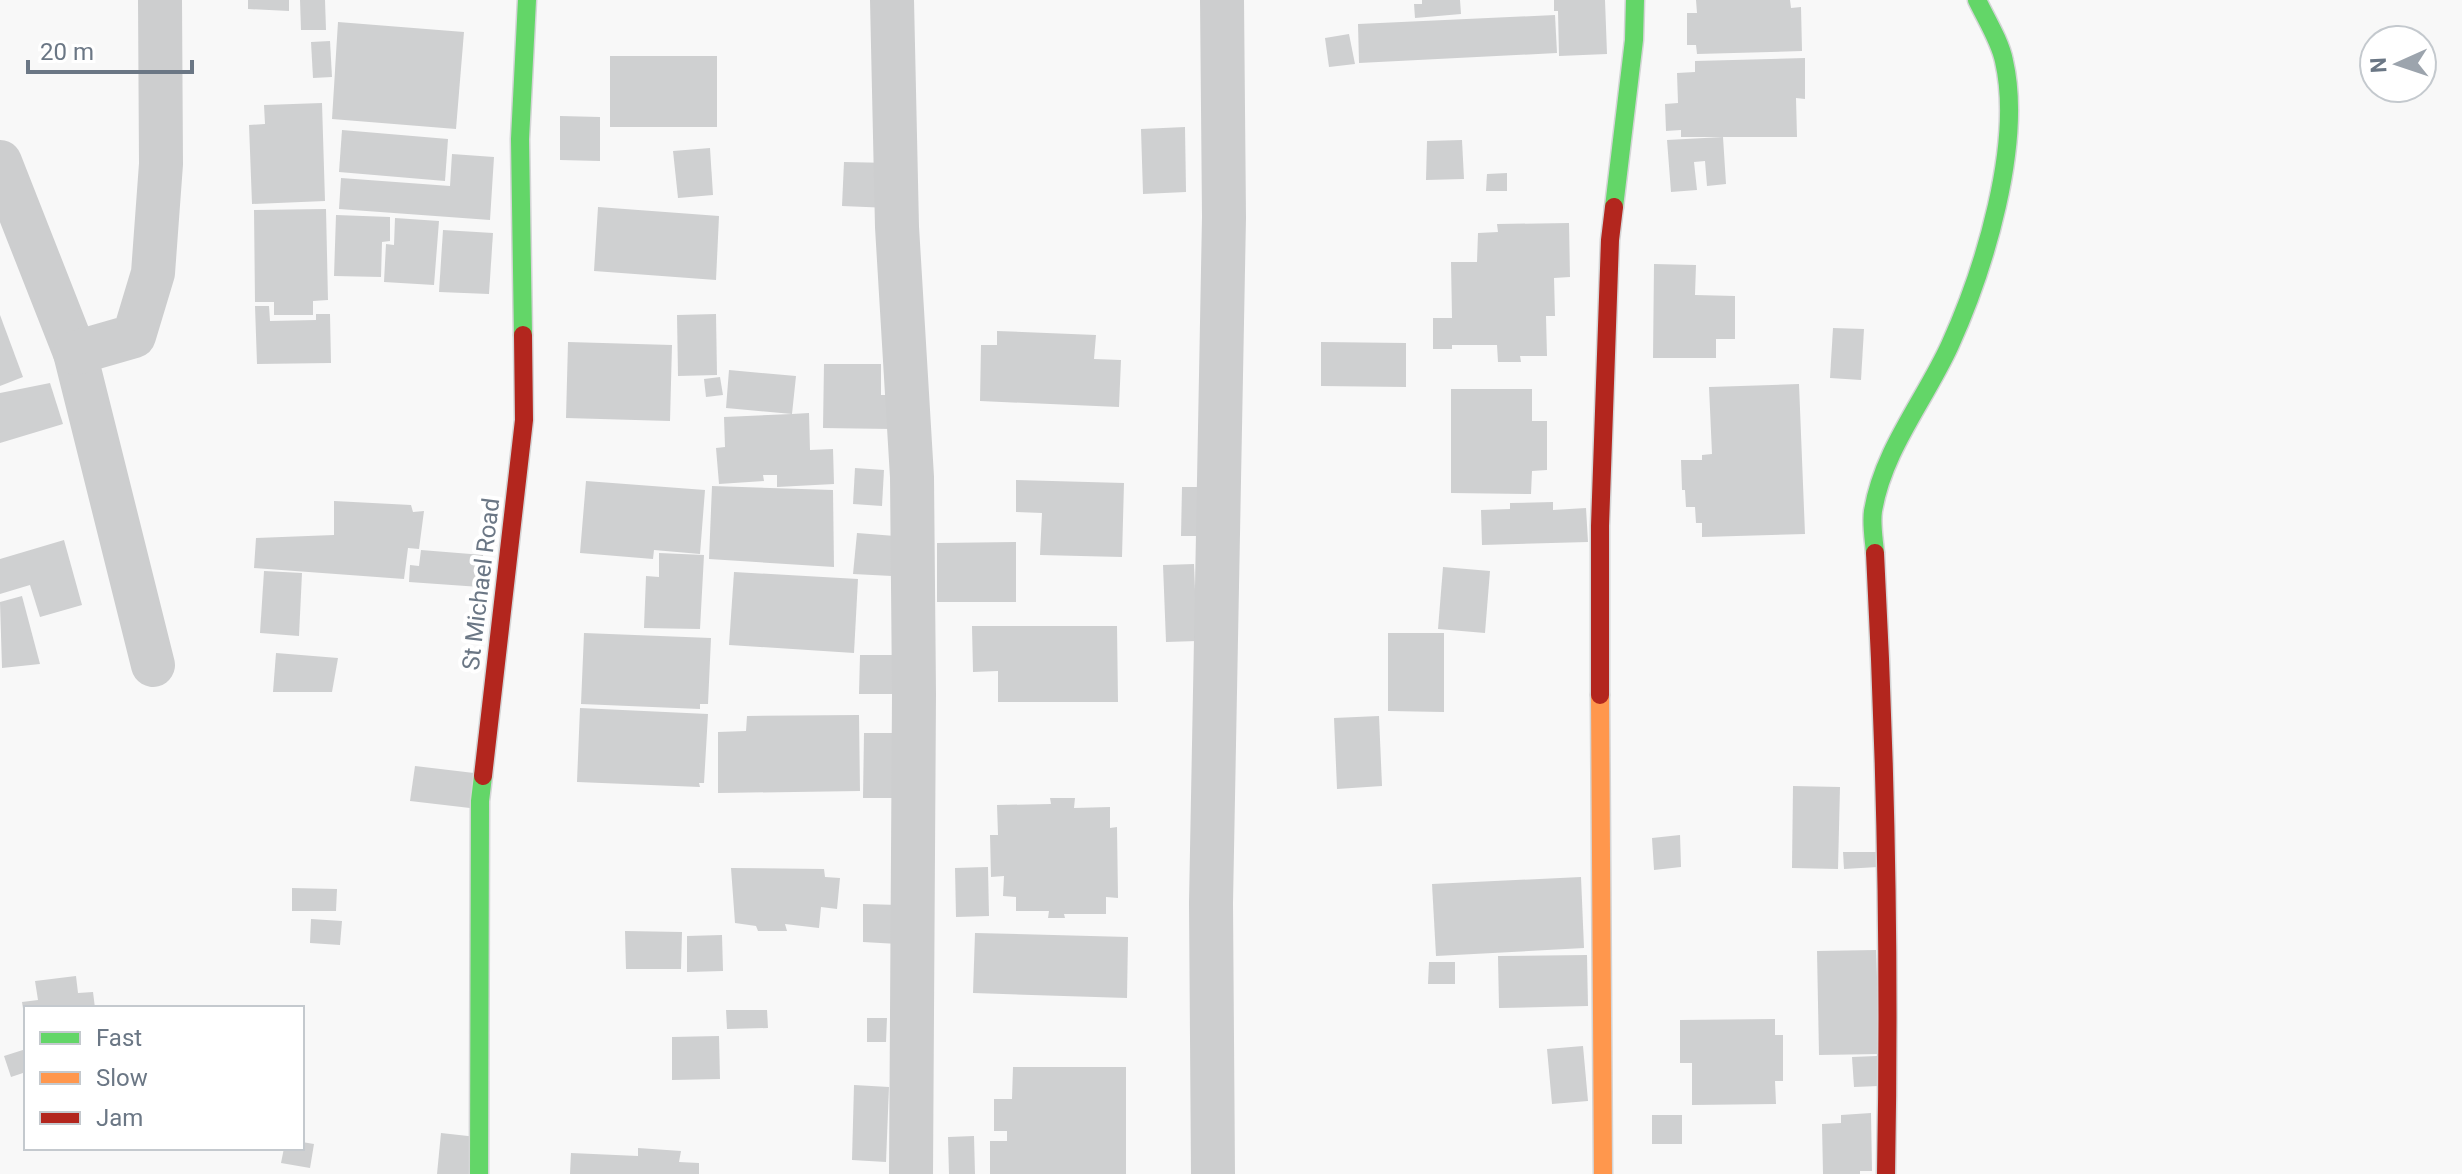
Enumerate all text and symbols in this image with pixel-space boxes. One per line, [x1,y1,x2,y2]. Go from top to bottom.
scale bar [28,24,192,74]
north arrow [2358,24,2438,104]
text: 20 m [40,38,94,66]
text: N [2366,57,2391,73]
street label: St Michael Road [457,496,505,672]
legend [24,1006,304,1150]
text: Fast [96,1024,142,1052]
text: Slow [96,1064,148,1092]
text: Jam [96,1104,143,1132]

